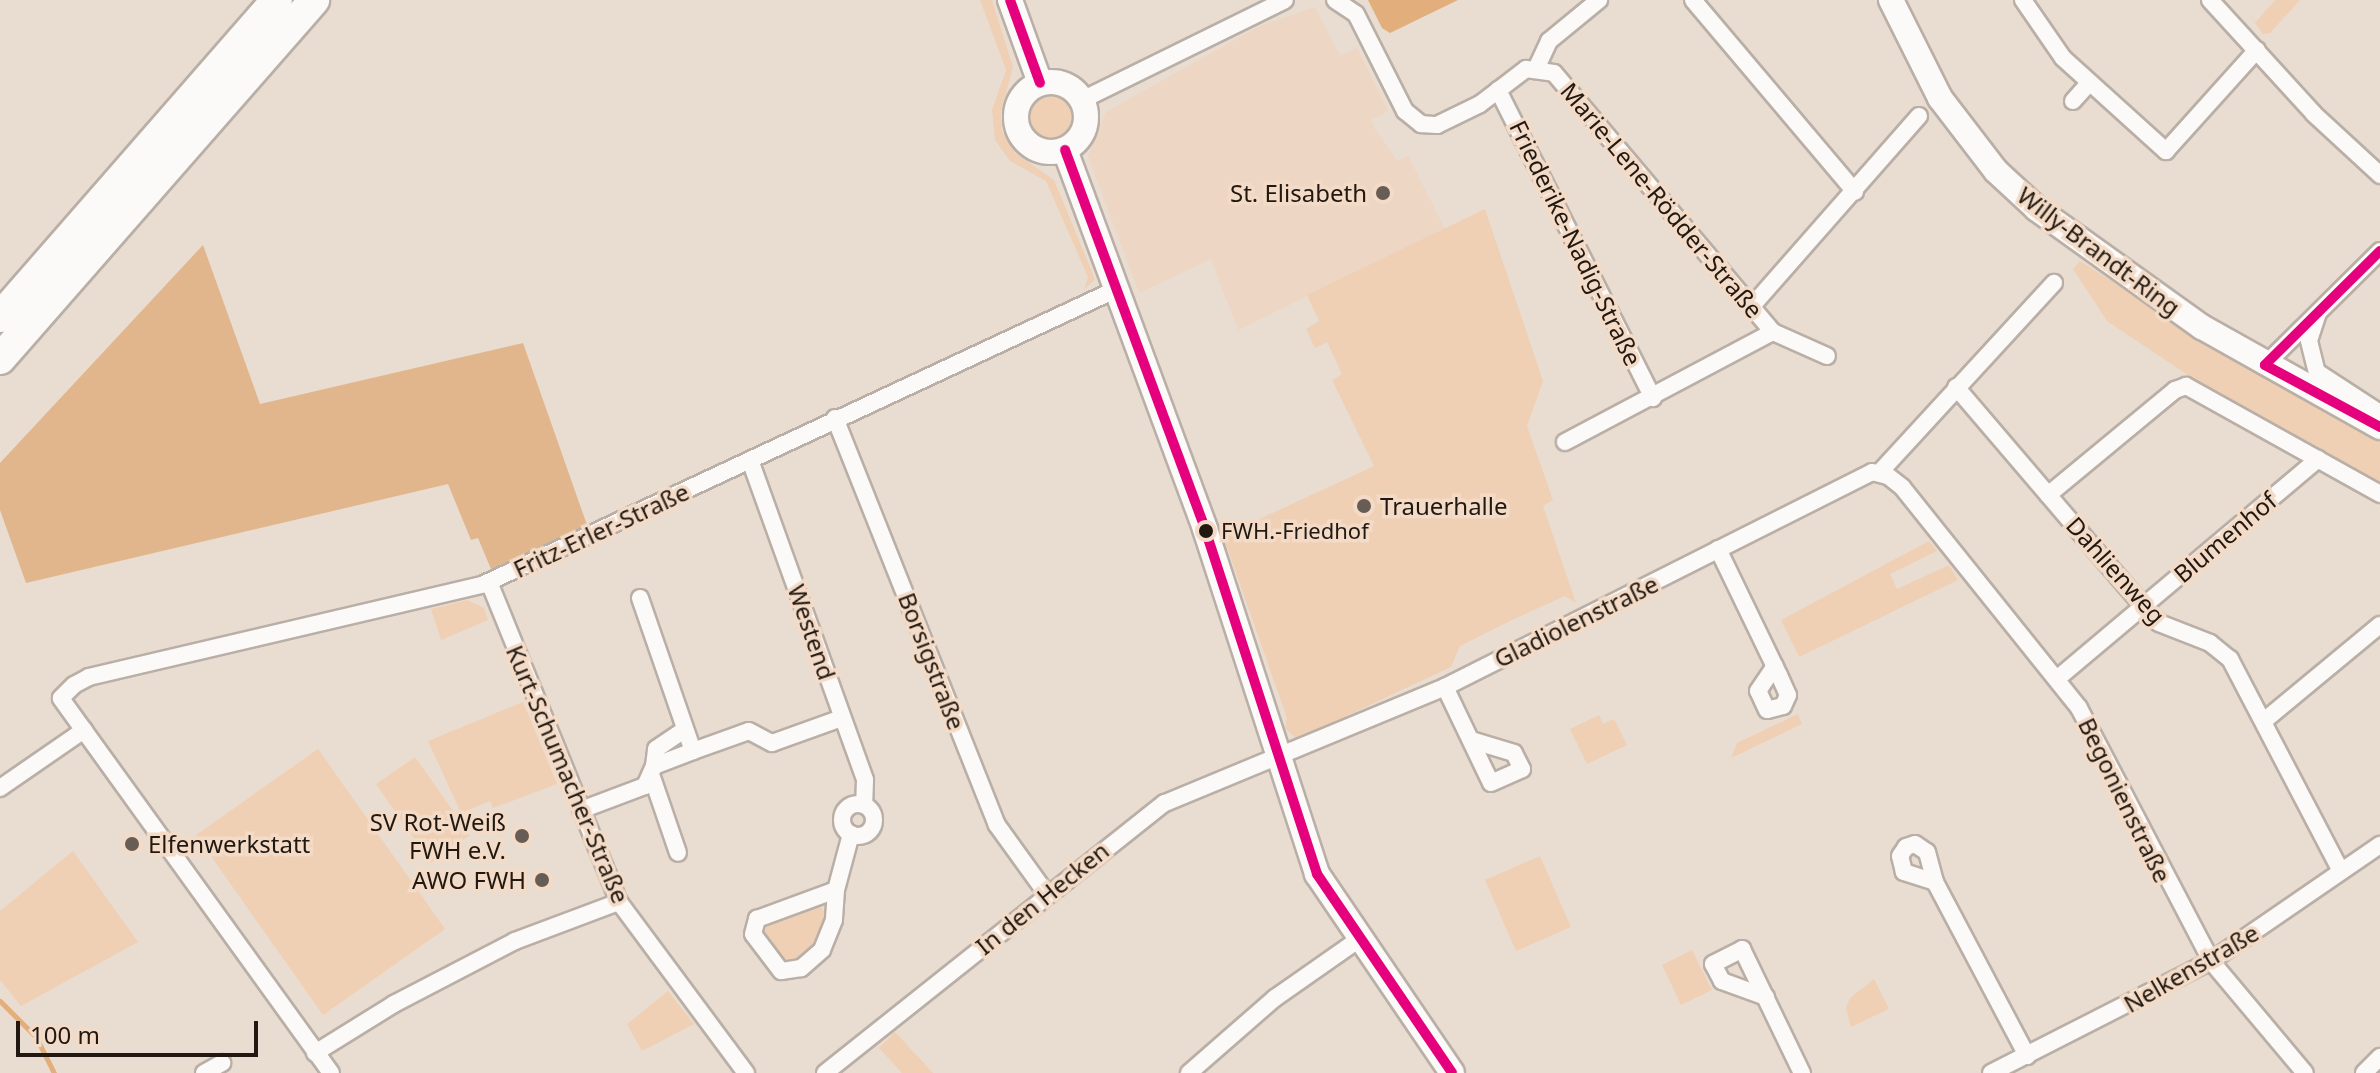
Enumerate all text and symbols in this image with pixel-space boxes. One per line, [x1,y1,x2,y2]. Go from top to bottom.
street label: Marie-Lene-Rödder-Straße [1555,76,1769,324]
street label: Friederike-Nadig-Straße [1504,116,1648,370]
place label: St. Elisabeth [1230,179,1367,207]
street label: Willy-Brandt-Ring [2012,181,2186,321]
marker: St. Elisabeth [1374,184,1392,202]
street label: Fritz-Erler-Straße [509,477,693,583]
street label: Blumenhof [2168,486,2282,588]
place label: Trauerhalle [1380,492,1508,520]
marker: Trauerhalle [1355,497,1373,515]
street label: Dahlienweg [2061,511,2171,629]
place label: FWH.-Friedhof [1221,518,1369,544]
marker: FWH.-Friedhof [1198,523,1214,539]
street label: Gladiolenstraße [1489,569,1663,673]
street label: Westend [782,581,842,683]
street label: Borsigstraße [893,589,971,733]
street label: Kurt-Schumacher-Straße [501,641,635,907]
street label: Begonienstraße [2073,713,2177,887]
place label: SV Rot-Weiß FWH e.V. [370,808,506,864]
marker: SV Rot-Weiß FWH e.V. [513,827,531,845]
place label: Elfenwerkstatt [148,830,310,858]
marker: Elfenwerkstatt [123,835,141,853]
street label: In den Hecken [970,836,1114,960]
place label: AWO FWH [412,866,526,894]
marker: AWO FWH [533,871,551,889]
street label: Nelkenstraße [2118,918,2264,1018]
scale bar [20,1005,262,1055]
text: 100 m [30,1018,100,1051]

